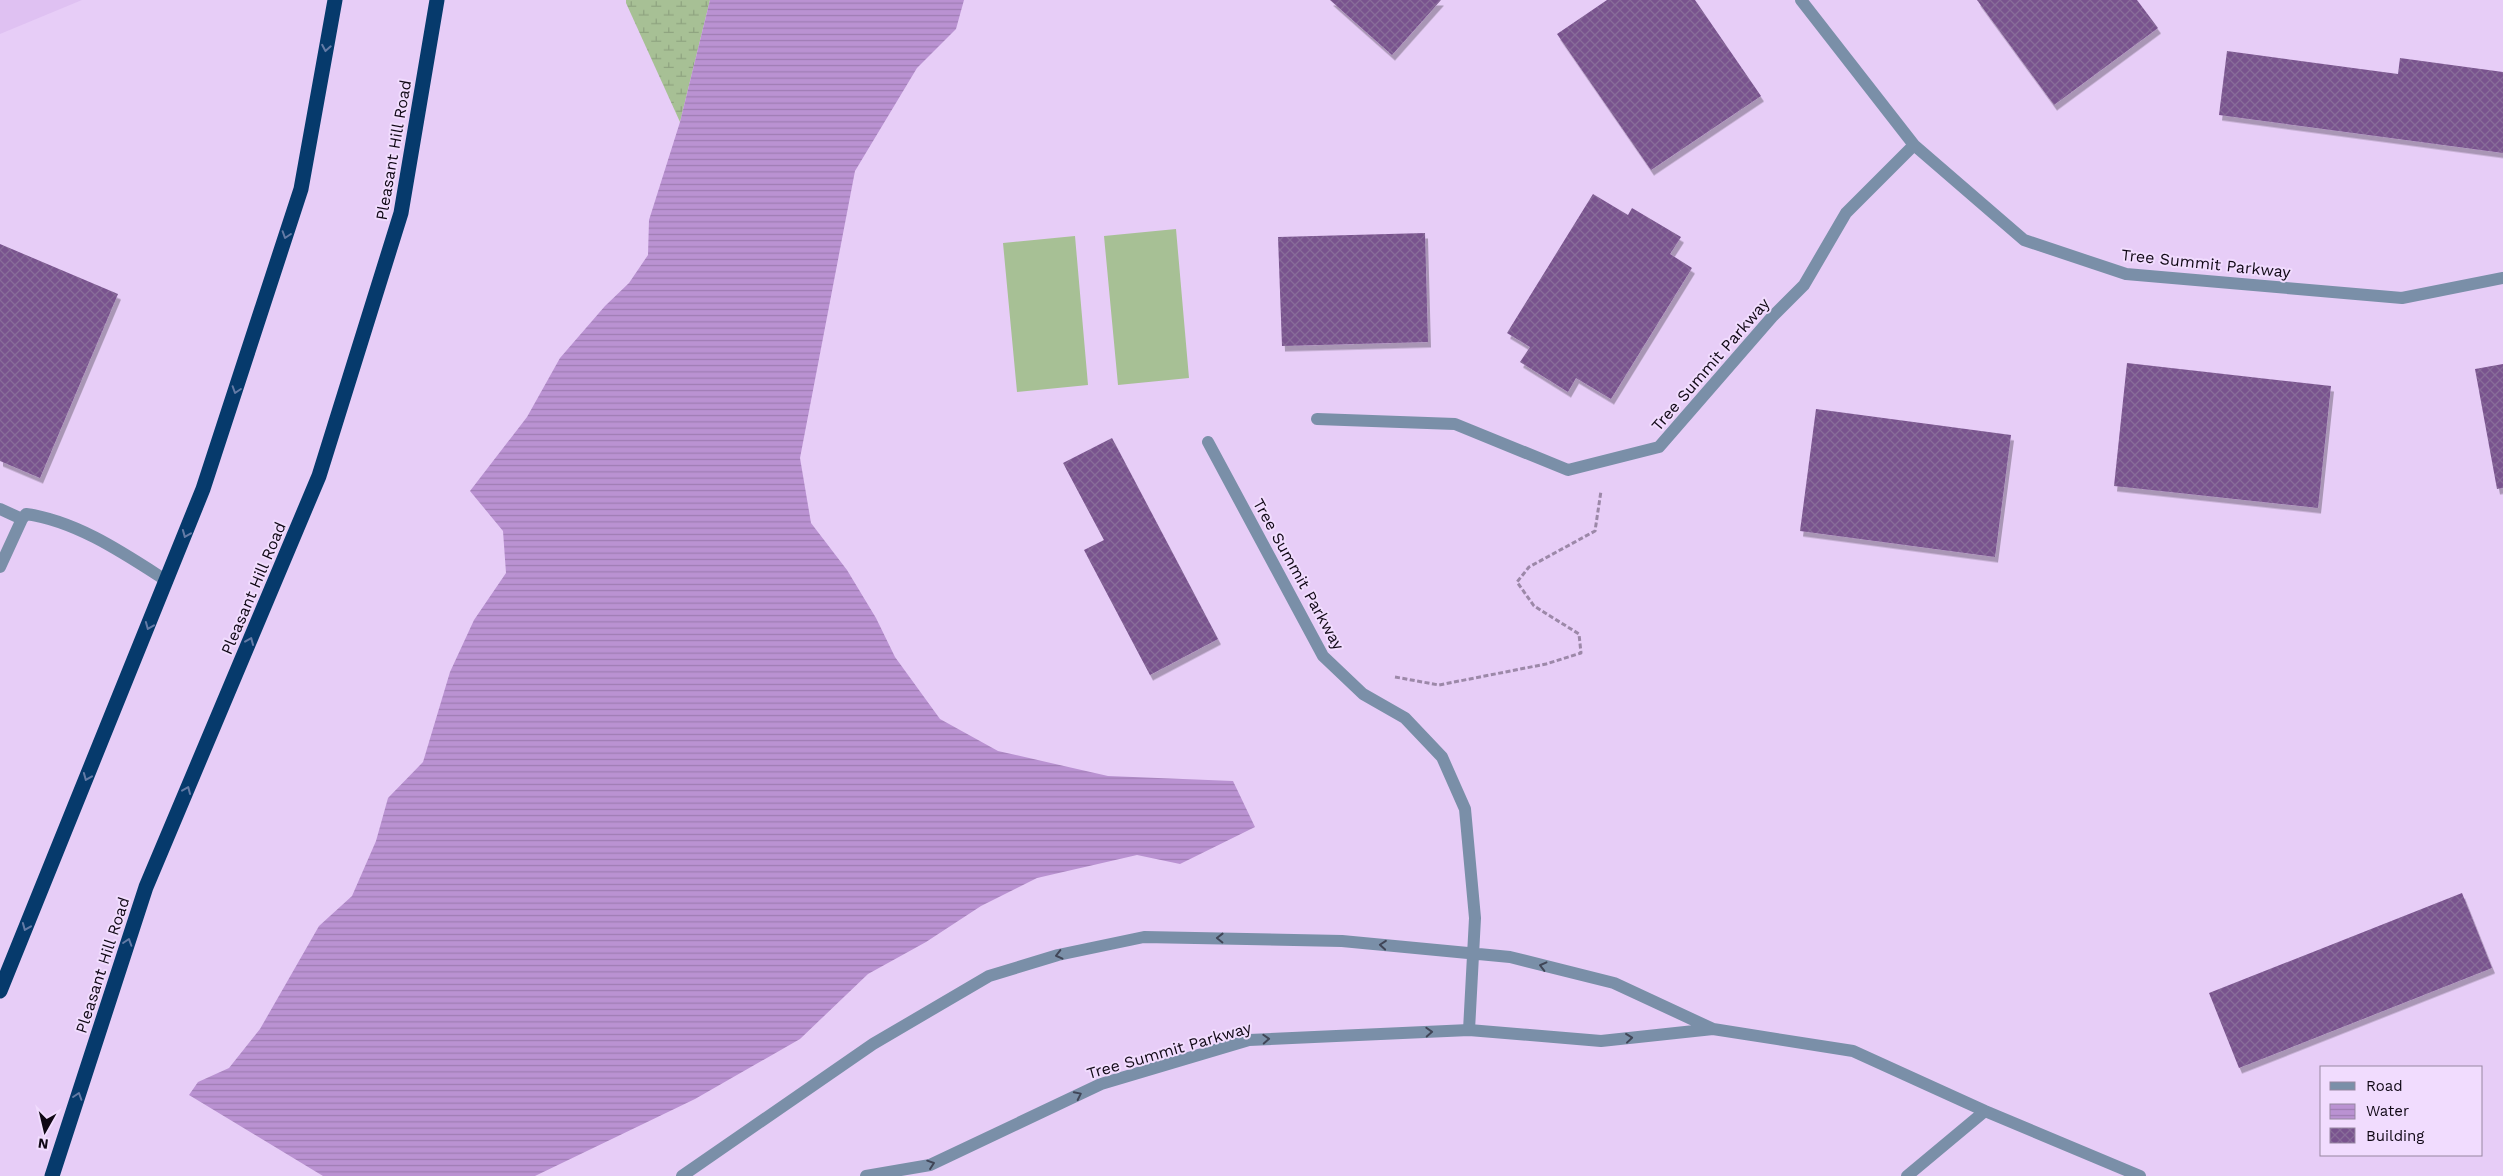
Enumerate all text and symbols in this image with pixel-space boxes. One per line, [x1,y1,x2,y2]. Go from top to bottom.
one-way arrow [322,44,332,52]
street label: Pleasant Hill Road [372,78,415,222]
one-way arrow [282,231,292,239]
street label: Tree Summit Parkway [2120,245,2292,282]
street label: Tree Summit Parkway [1647,293,1774,435]
one-way arrow [231,385,241,394]
street label: Tree Summit Parkway [1249,495,1348,654]
street label: Pleasant Hill Road [217,519,290,657]
one-way arrow [182,529,193,538]
one-way arrow [144,622,154,630]
one-way arrow [243,637,254,646]
one-way arrow [83,772,93,781]
one-way arrow [180,786,191,795]
street label: Pleasant Hill Road [71,895,133,1036]
one-way arrow [21,922,32,931]
one-way arrow [1216,933,1224,943]
one-way arrow [122,938,132,946]
one-way arrow [1378,940,1386,951]
one-way arrow [1055,949,1064,960]
one-way arrow [1539,961,1548,972]
street label: Tree Summit Parkway [1085,1018,1254,1083]
one-way arrow [1425,1026,1433,1037]
one-way arrow [1263,1033,1271,1044]
one-way arrow [1625,1033,1633,1044]
legend [2320,1066,2483,1156]
text: Road [2366,1077,2403,1095]
one-way arrow [1073,1090,1082,1101]
one-way arrow [72,1093,82,1101]
text: Water [2366,1102,2409,1120]
north arrow [20,1106,70,1156]
text: Building [2366,1127,2424,1145]
text: N [37,1135,49,1153]
one-way arrow [926,1160,935,1170]

